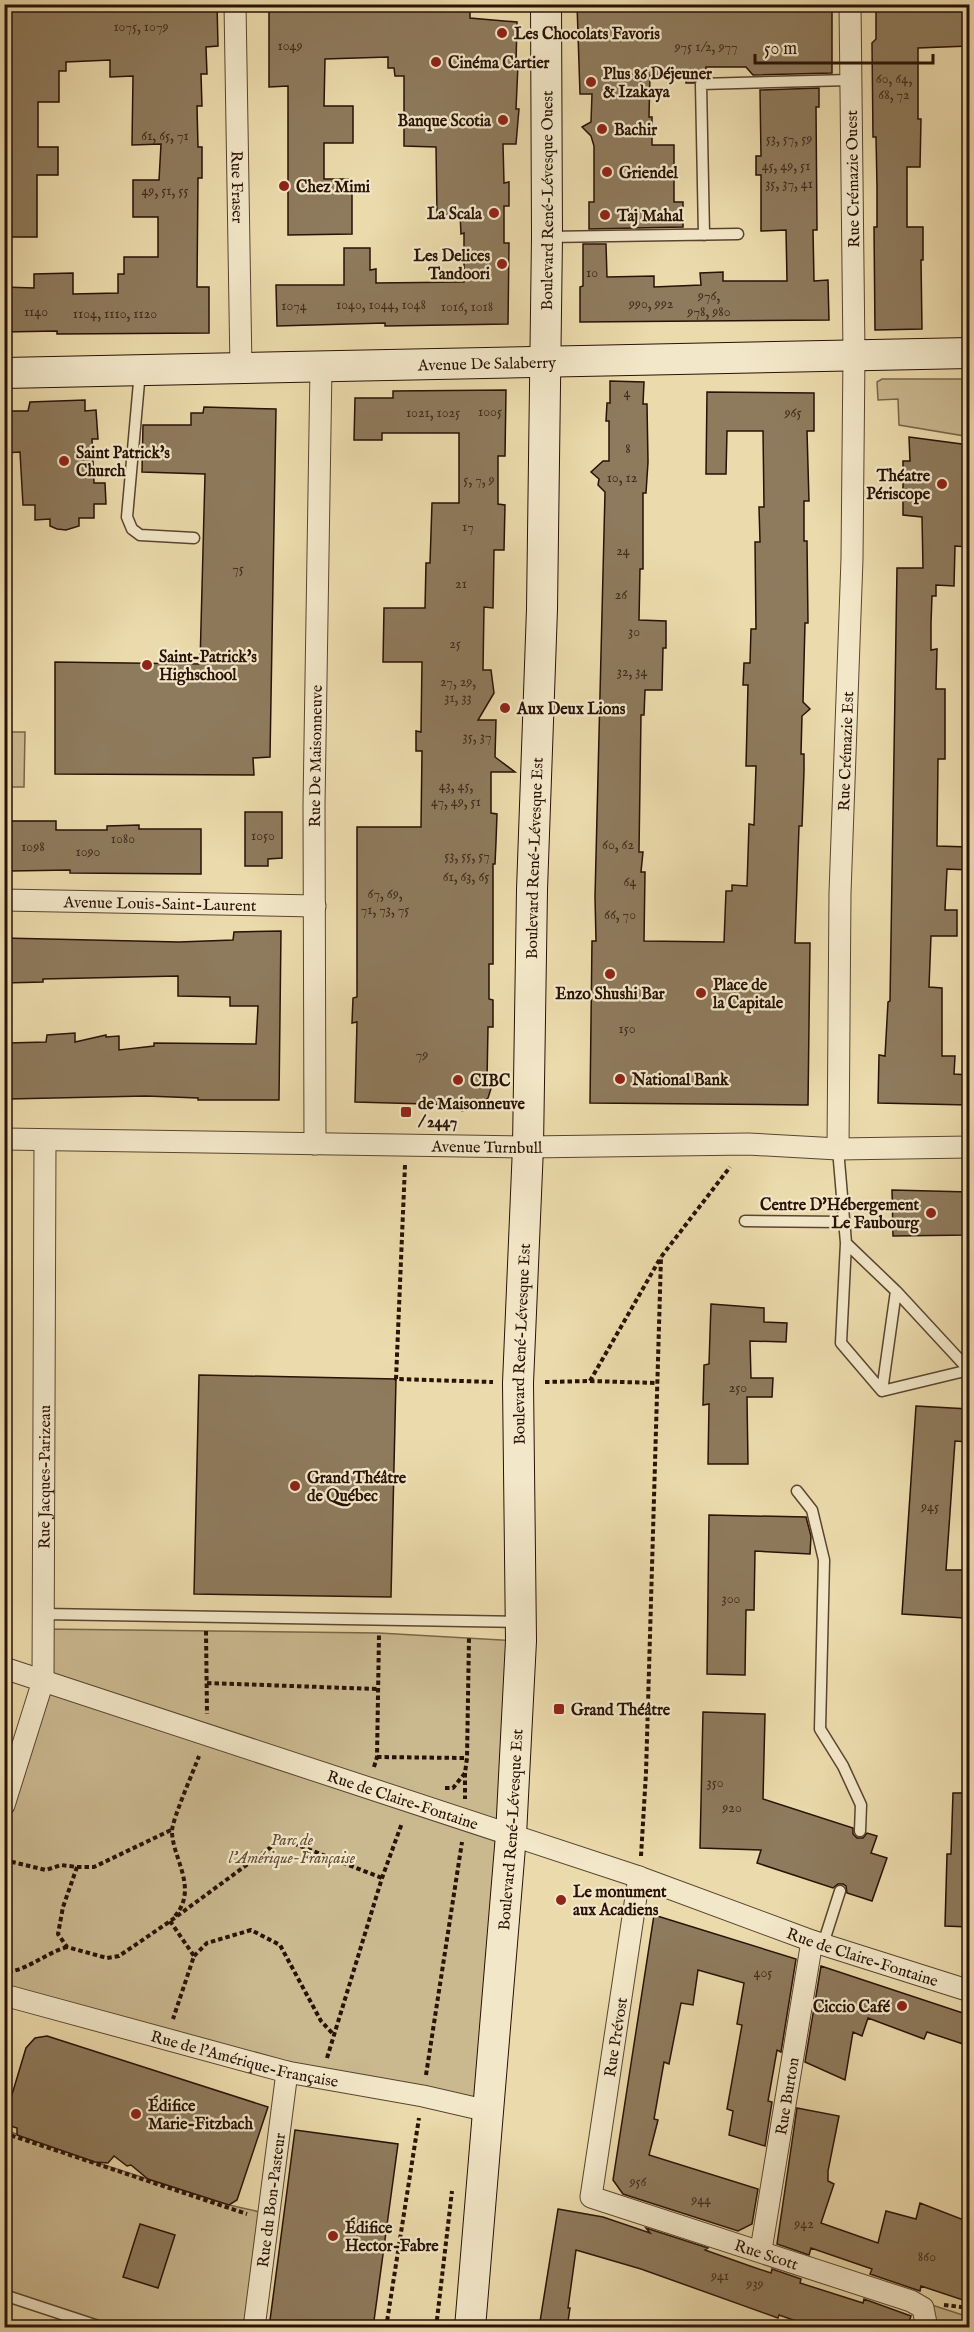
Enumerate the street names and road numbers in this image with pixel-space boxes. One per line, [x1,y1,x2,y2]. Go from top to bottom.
street label: Boulevard René-Lévesque Ouest [538,90,559,310]
street label: Rue Crémazie Ouest [843,110,865,248]
street label: Rue Fraser [225,150,247,224]
street label: Avenue De Salaberry [417,354,556,376]
street label: Rue De Maisonneuve [306,685,328,827]
street label: Rue Crémazie Est [835,690,859,811]
street label: Boulevard René-Lévesque Est [523,757,549,959]
street label: Avenue Louis-Saint-Laurent [62,893,257,917]
street label: Avenue Turnbull [430,1138,543,1159]
street label: Boulevard René-Lévesque Est [510,1242,536,1445]
street label: Rue Jacques-Parizeau [35,1405,56,1549]
street label: Boulevard René-Lévesque Est [495,1728,528,1931]
street label: Rue de Claire-Fontaine [324,1767,480,1835]
street label: Rue de Claire-Fontaine [784,1924,940,1992]
street label: Rue Prévost [601,1996,633,2079]
street label: Rue de l'Amérique-Française [148,2027,340,2093]
street label: Rue Burton [772,2056,805,2137]
street label: Rue du Bon-Pasteur [254,2132,291,2269]
street label: Rue Scott [731,2236,801,2276]

